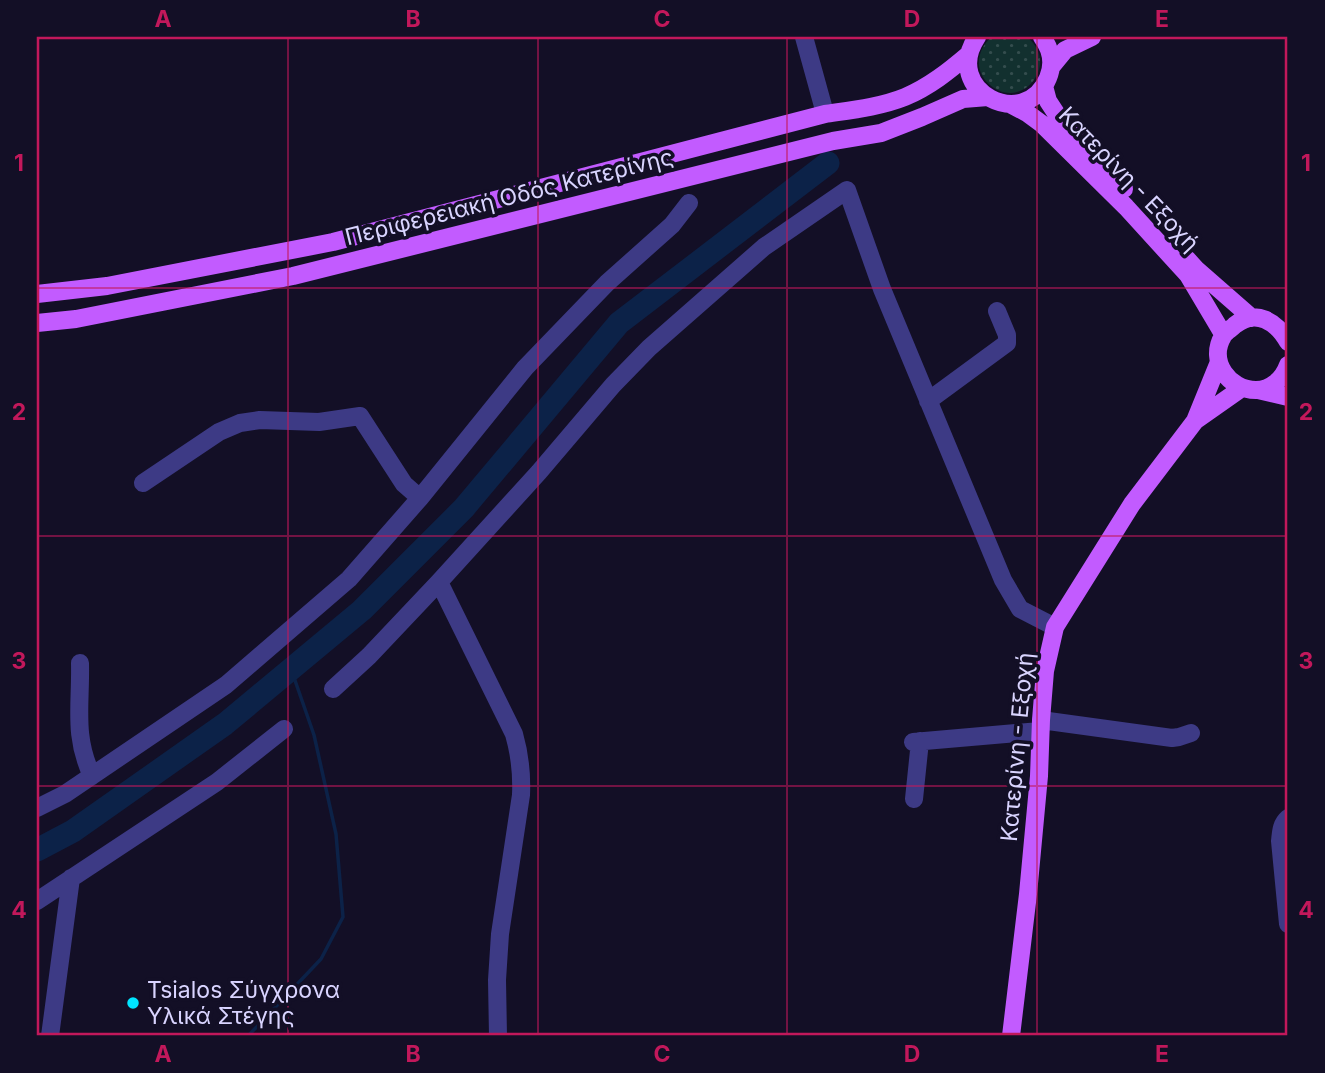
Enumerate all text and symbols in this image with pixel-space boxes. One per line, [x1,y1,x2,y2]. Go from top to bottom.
text: A [154,5,172,33]
text: B [405,5,421,33]
text: C [653,5,671,33]
text: D [904,5,920,33]
text: E [1155,5,1169,33]
street label: Κατερίνη - Εξοχή [1053,101,1205,257]
street label: Περιφερειακή Οδός Κατερίνης [342,143,676,251]
text: 1 [14,149,24,177]
text: 1 [1301,149,1311,177]
text: 2 [12,398,26,426]
text: 2 [1299,398,1313,426]
text: 3 [12,647,26,675]
text: 3 [1299,647,1313,675]
street label: Κατερίνη - Εξοχή [995,651,1039,843]
text: 4 [11,896,27,924]
text: 4 [1298,896,1314,924]
place label: Tsialos Σύγχρονα Υλικά Στέγης [147,976,340,1030]
marker: Tsialos Σύγχρονα Υλικά Στέγης [125,995,141,1011]
text: A [154,1040,172,1068]
text: B [405,1040,421,1068]
text: C [653,1040,671,1068]
text: D [904,1040,920,1068]
text: E [1155,1040,1169,1068]

